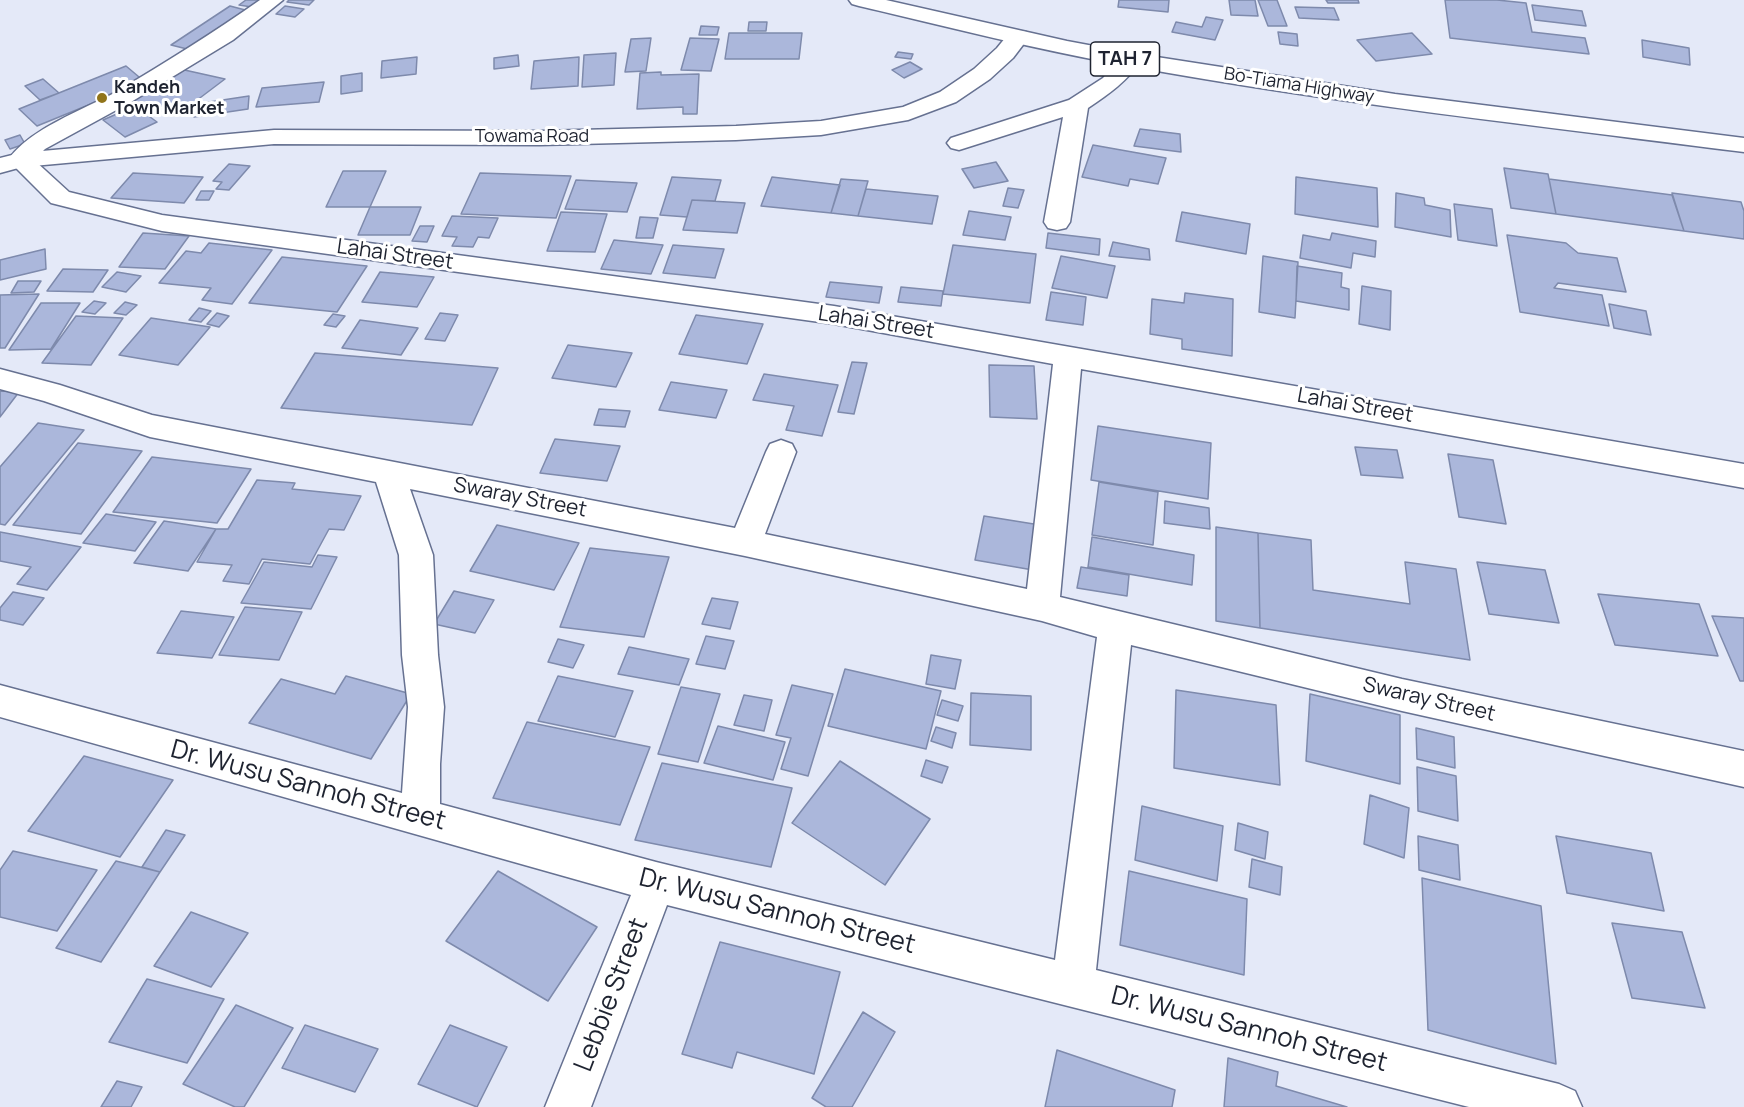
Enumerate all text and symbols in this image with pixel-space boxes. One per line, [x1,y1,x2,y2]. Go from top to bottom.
road number: TAH 7 [1090,42,1160,76]
street label: Bo-Tiama Highway [1222,63,1376,109]
place label: Kandeh Town Market [114,77,225,119]
marker: Kandeh Town Market [95,91,109,105]
street label: Towama Road [475,126,589,148]
street label: Lahai Street [335,234,455,276]
street label: Lahai Street [816,301,936,345]
street label: Lahai Street [1295,383,1415,429]
street label: Swaray Street [451,473,589,523]
street label: Swaray Street [1360,673,1498,727]
street label: Dr. Wusu Sannoh Street [167,734,449,838]
street label: Dr. Wusu Sannoh Street [636,863,918,961]
street label: Lebbie Street [568,914,656,1076]
street label: Dr. Wusu Sannoh Street [1108,981,1390,1079]

